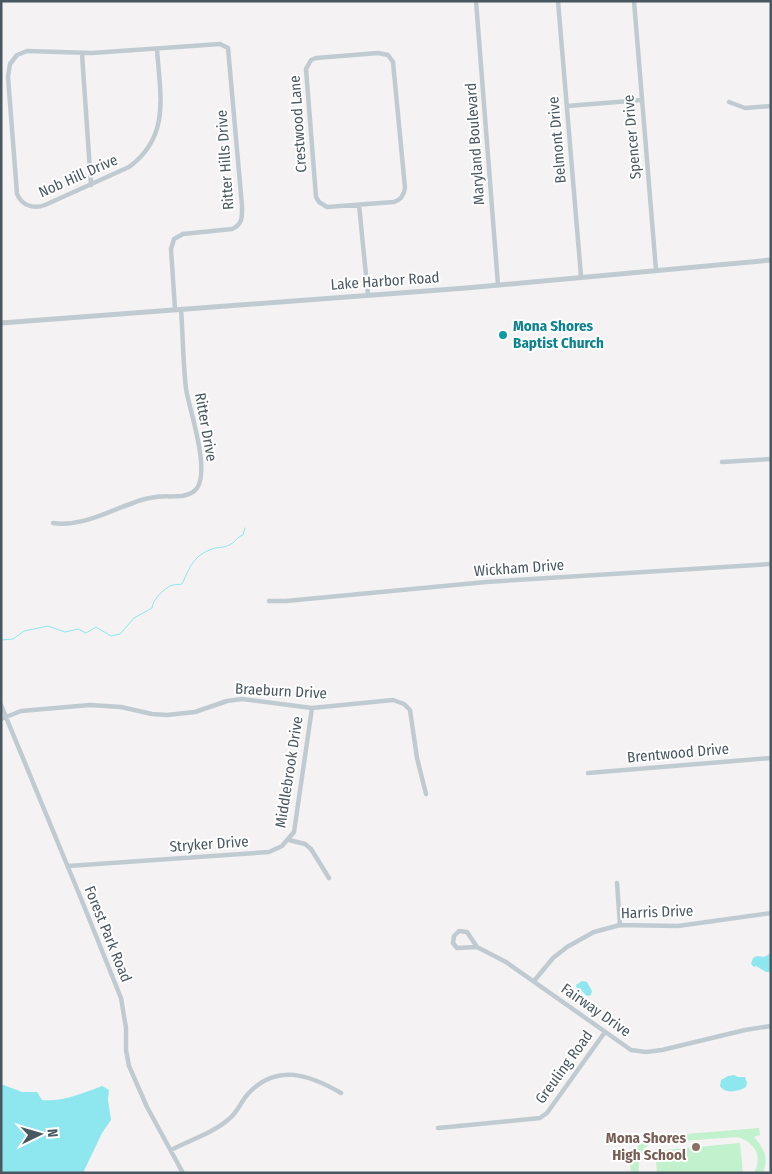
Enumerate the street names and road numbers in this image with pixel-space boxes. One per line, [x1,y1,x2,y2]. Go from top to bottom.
street label: Crestwood Lane [286,75,310,173]
street label: Maryland Boulevard [462,82,488,206]
street label: Spencer Drive [619,94,645,180]
street label: Belmont Drive [544,96,570,184]
street label: Ritter Hills Drive [213,109,237,211]
street label: Nob Hill Drive [36,151,120,201]
street label: Lake Harbor Road [330,268,440,294]
street label: Ritter Drive [191,391,221,463]
street label: Wickham Drive [473,556,565,580]
street label: Braeburn Drive [235,680,327,702]
street label: Middlebrook Drive [271,715,307,829]
street label: Brentwood Drive [626,740,730,766]
street label: Stryker Drive [169,832,249,856]
street label: Forest Park Road [81,883,135,985]
street label: Harris Drive [621,902,693,922]
street label: Fairway Drive [558,979,634,1041]
street label: Greuling Road [531,1027,597,1107]

